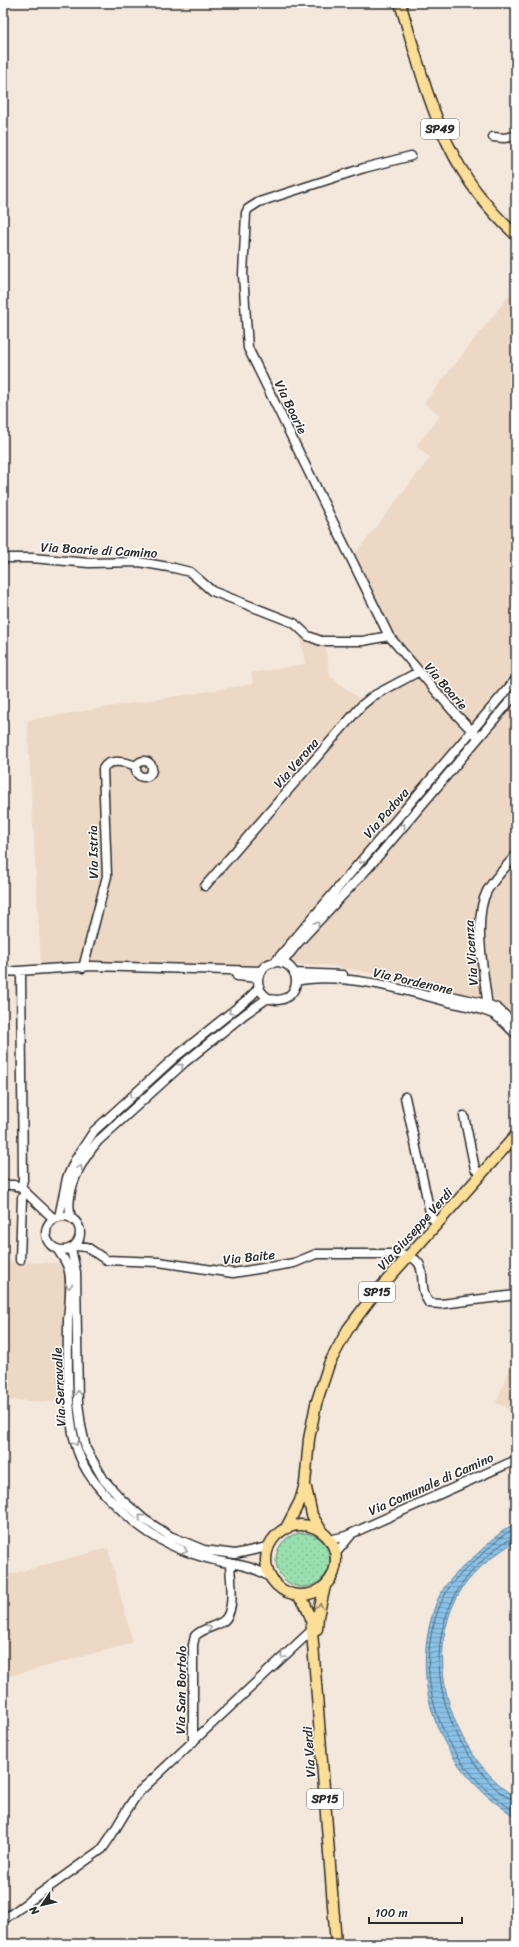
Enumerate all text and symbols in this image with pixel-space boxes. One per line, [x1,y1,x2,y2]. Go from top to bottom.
road number: SP49 [421,119,459,139]
street label: Via Boarie [268,376,314,438]
street label: Via Boarie di Camino [40,535,158,565]
street label: Via Boarie [418,657,474,715]
one-way arrow [489,705,496,713]
street label: Via Verona [267,732,325,793]
street label: Via Padova [357,782,415,844]
one-way arrow [399,824,406,831]
street label: Via Istria [81,825,105,879]
one-way arrow [358,856,365,864]
street label: Via Vicenza [457,919,485,986]
one-way arrow [312,921,319,928]
street label: Via Pordenone [371,961,455,1001]
one-way arrow [229,1008,236,1015]
one-way arrow [176,1063,184,1070]
one-way arrow [129,1092,137,1099]
one-way arrow [76,1164,83,1172]
street label: Via Giuseppe Verdi [371,1182,459,1276]
street label: Via Baite [222,1243,276,1271]
road number: SP15 [359,1282,395,1302]
one-way arrow [65,1283,73,1289]
street label: Via Serravalle [45,1347,73,1427]
one-way arrow [74,1390,82,1396]
one-way arrow [71,1440,80,1447]
street label: Via Comunale di Camino [365,1446,498,1522]
one-way arrow [138,1514,145,1521]
one-way arrow [181,1546,188,1554]
one-way arrow [315,1603,323,1609]
one-way arrow [205,1624,212,1632]
street label: Via San Bortolo [169,1645,193,1734]
one-way arrow [281,1651,288,1659]
street label: Via Verdi [296,1725,322,1778]
road number: SP15 [307,1789,343,1809]
north arrow [22,1885,62,1925]
scale bar [369,1899,462,1925]
text: N [24,1902,45,1920]
text: 100 m [375,1902,408,1924]

